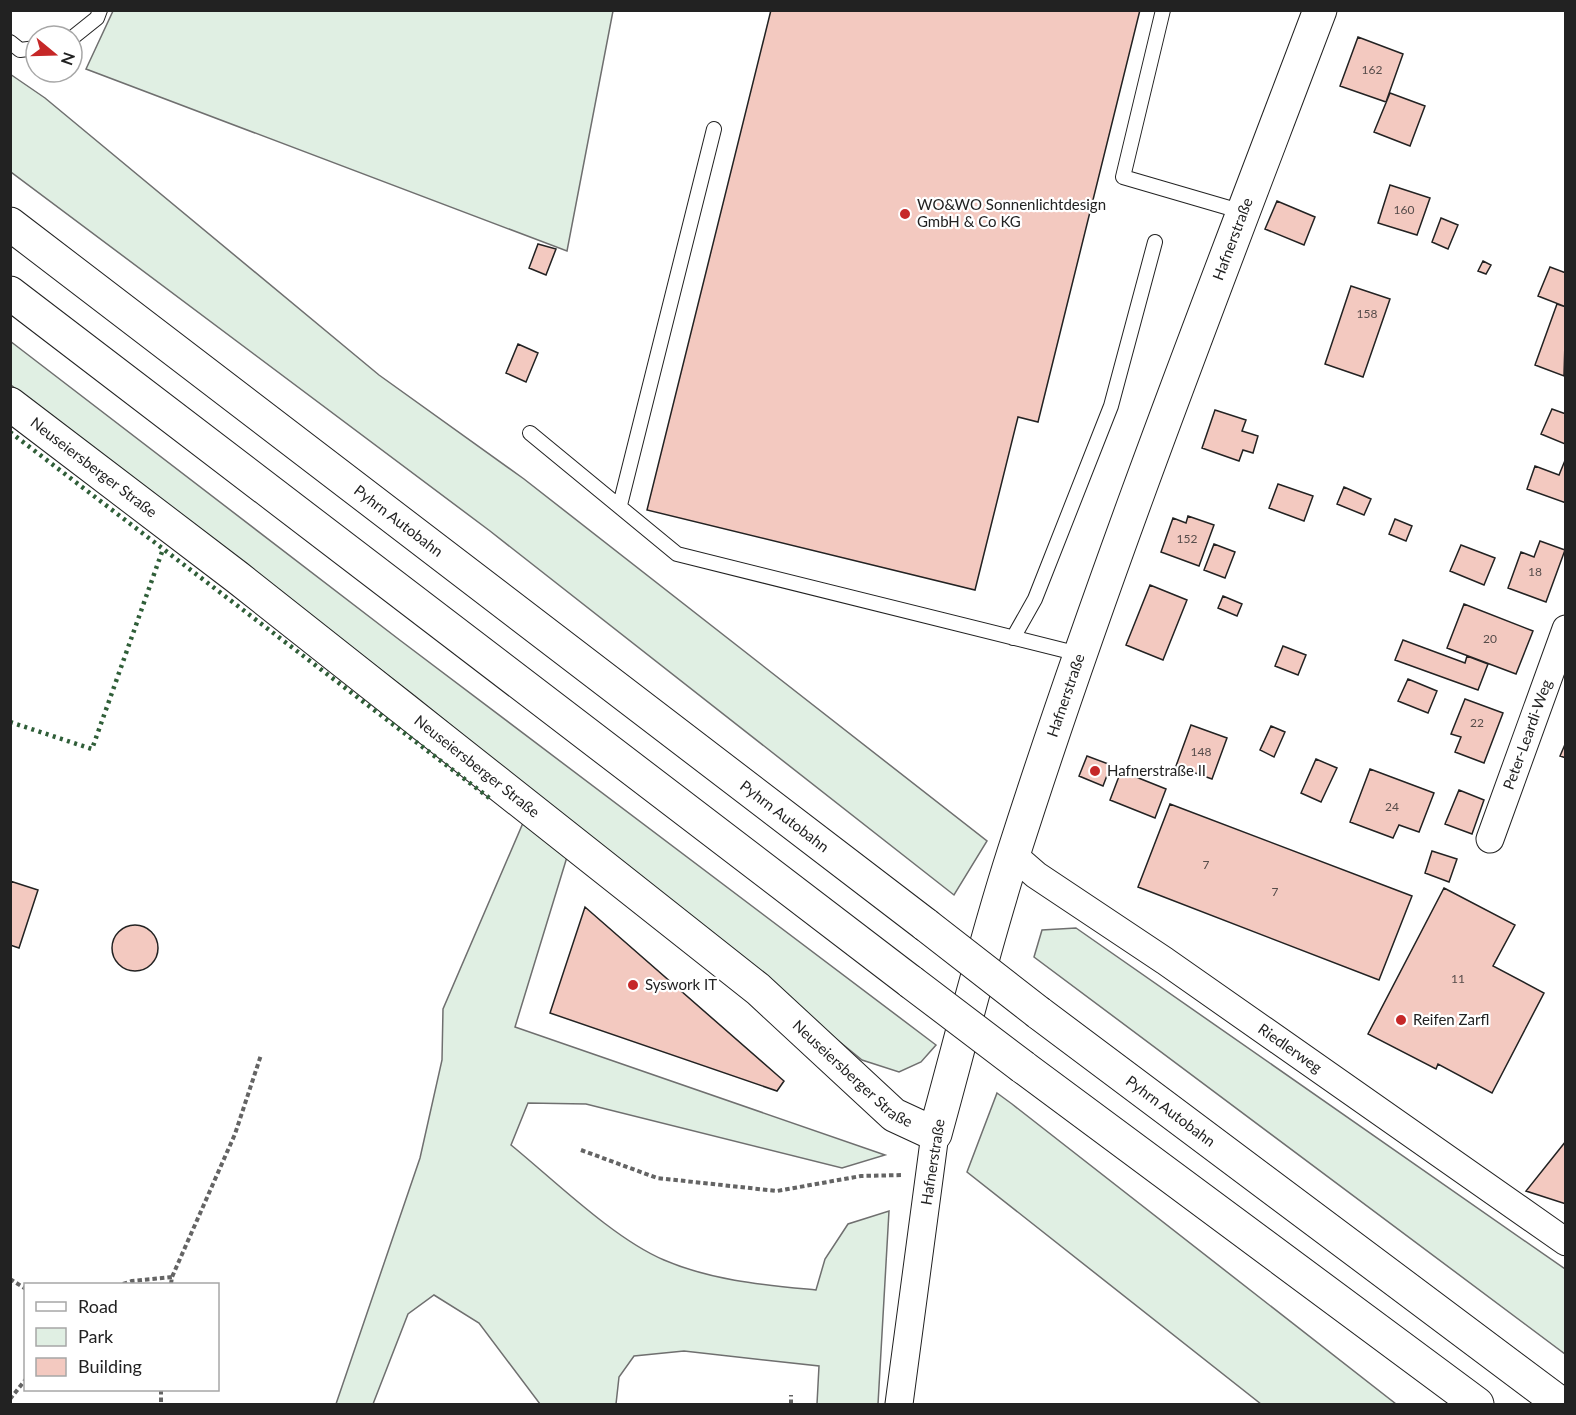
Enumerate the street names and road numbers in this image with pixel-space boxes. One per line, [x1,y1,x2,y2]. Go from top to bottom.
street label: Hafnerstraße [1208,195,1256,283]
street label: Neuseiersberger Straße [27,413,161,521]
street label: Pyhrn Autobahn [351,481,447,560]
street label: Hafnerstraße [1043,651,1088,739]
street label: Peter-Leardi-Weg [1499,677,1555,792]
street label: Neuseiersberger Straße [411,711,543,821]
street label: Pyhrn Autobahn [737,776,833,855]
street label: Neuseiersberger Straße [789,1016,916,1130]
street label: Riedlerweg [1255,1019,1326,1076]
street label: Pyhrn Autobahn [1123,1071,1219,1150]
street label: Hafnerstraße [916,1117,948,1206]

